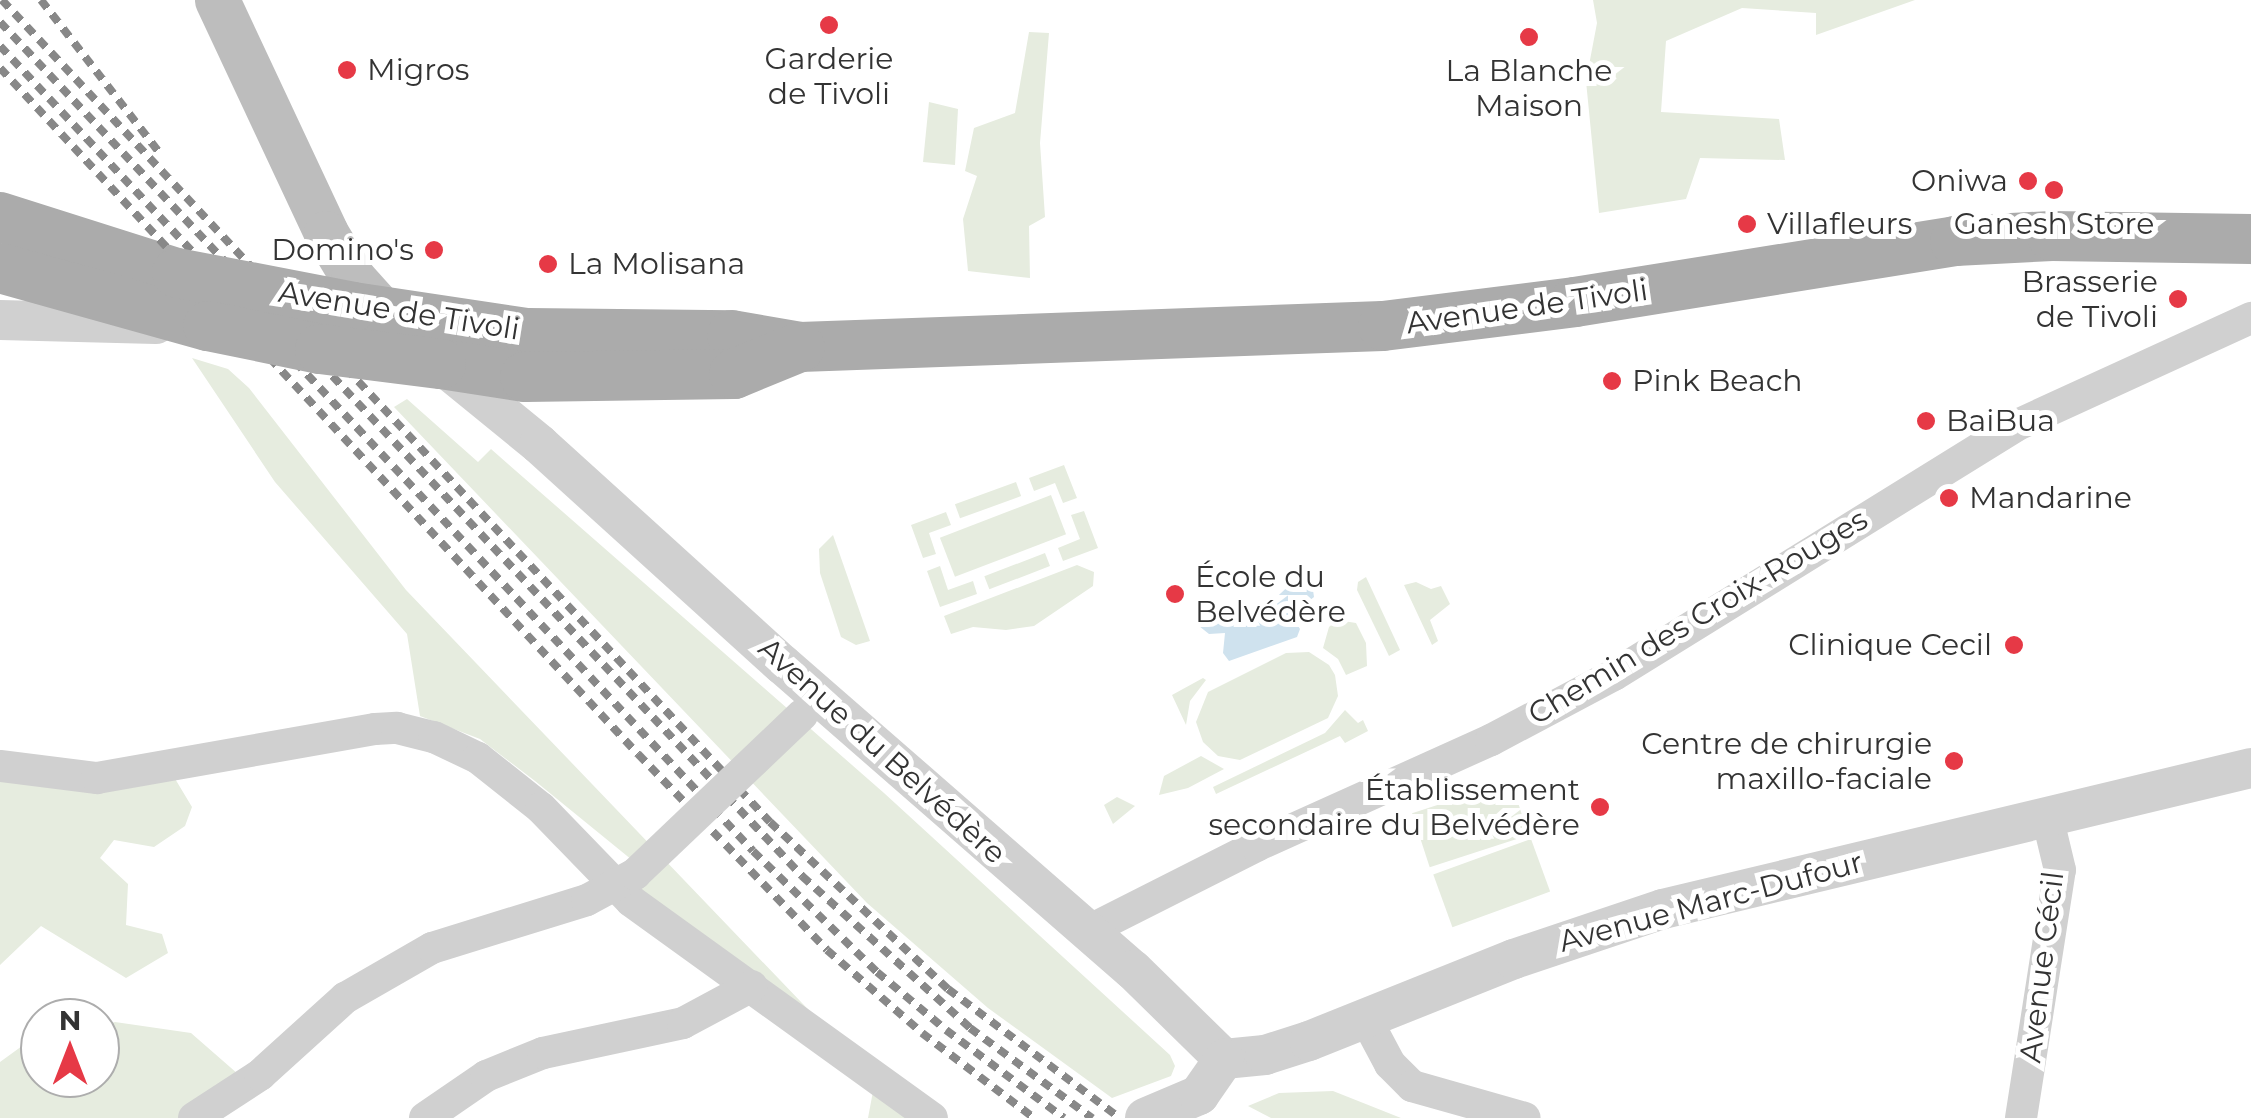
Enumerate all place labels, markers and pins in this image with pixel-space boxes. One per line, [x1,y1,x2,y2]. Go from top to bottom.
marker: Garderie de Tivoli [818,14,840,36]
marker: La Blanche Maison [1518,26,1540,48]
place label: Garderie de Tivoli [765,41,893,112]
place label: Migros [367,52,469,88]
place label: La Blanche Maison [1446,53,1612,124]
marker: Migros [336,59,358,81]
place label: Oniwa [1911,163,2008,199]
marker: Oniwa [2017,170,2039,192]
marker: Ganesh Store [2043,179,2065,201]
place label: Villafleurs [1767,206,1912,242]
place label: Ganesh Store [1954,206,2154,242]
marker: Villafleurs [1736,213,1758,235]
place label: Domino's [271,232,414,268]
marker: Domino's [423,239,445,261]
place label: La Molisana [568,246,745,282]
marker: La Molisana [537,253,559,275]
place label: Brasserie de Tivoli [2021,264,2158,334]
marker: Brasserie de Tivoli [2167,288,2189,310]
place label: Pink Beach [1632,363,1803,399]
marker: Pink Beach [1601,370,1623,392]
place label: BaiBua [1946,403,2055,439]
marker: BaiBua [1915,410,1937,432]
place label: Mandarine [1969,480,2132,516]
marker: Mandarine [1938,487,1960,509]
place label: École du Belvédère [1195,559,1346,630]
marker: École du Belvédère [1164,583,1186,605]
place label: Clinique Cecil [1788,627,1992,663]
marker: Clinique Cecil [2001,632,2027,658]
place label: Centre de chirurgie maxillo-faciale [1641,726,1932,796]
marker: Centre de chirurgie maxillo-faciale [1941,748,1967,774]
place label: Établissement secondaire du Belvédère [1208,772,1580,842]
marker: Établissement secondaire du Belvédère [1589,796,1611,818]

